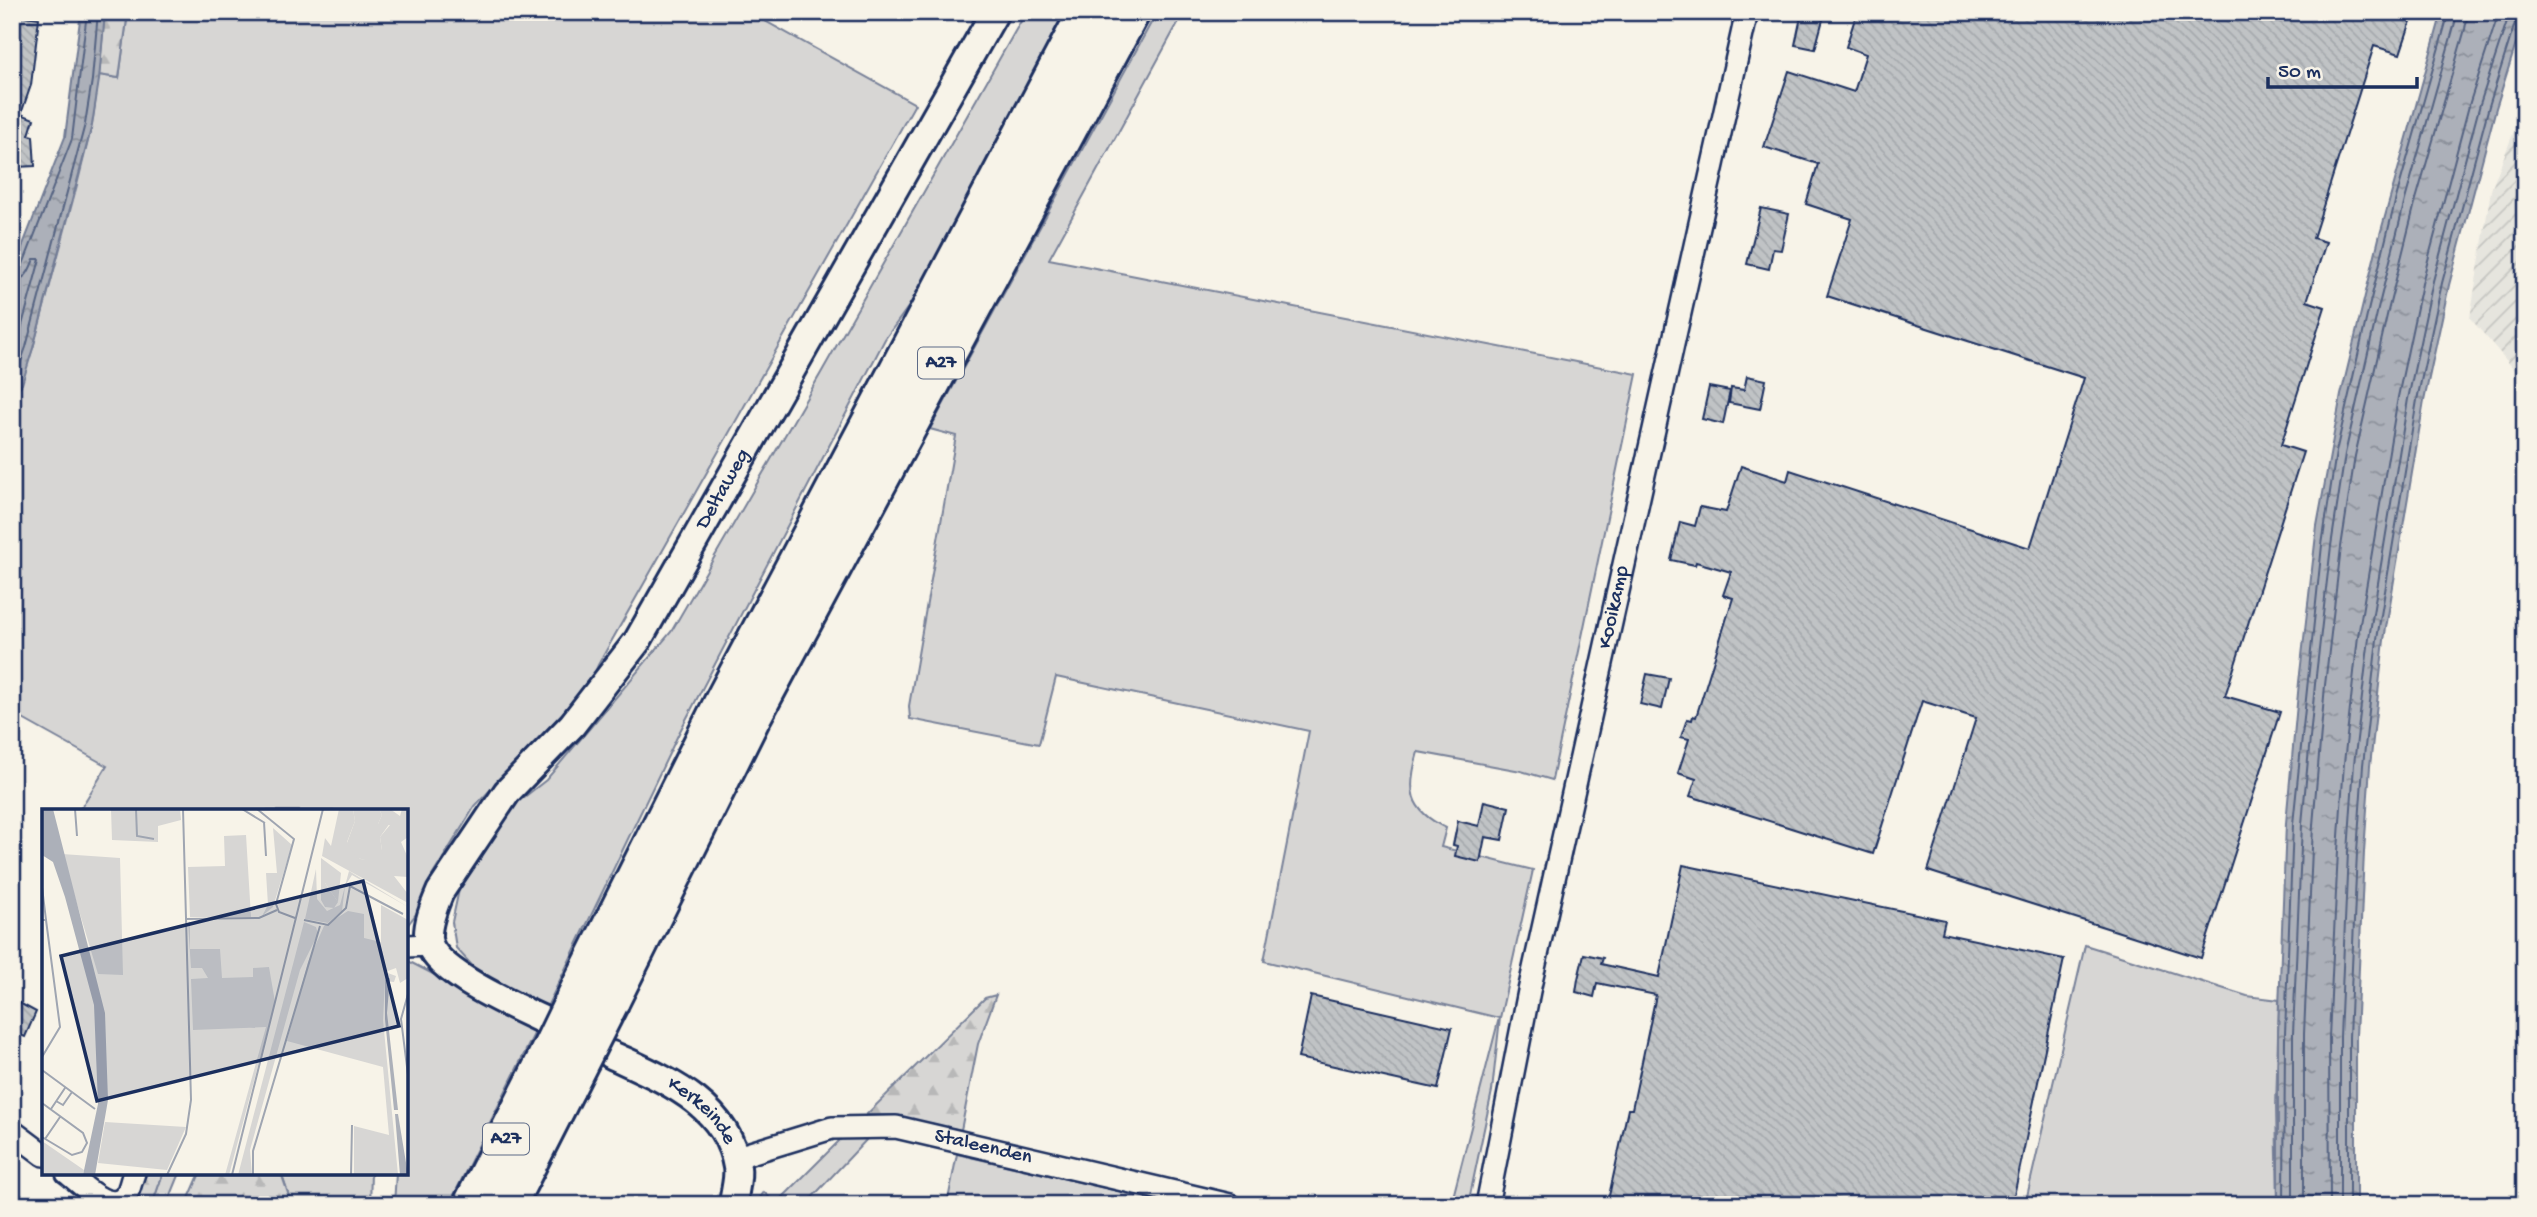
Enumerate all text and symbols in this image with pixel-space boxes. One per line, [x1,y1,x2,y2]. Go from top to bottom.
scale bar [2268,46,2416,90]
text: 50 m [2278,61,2321,86]
road number: A27 [918,348,964,378]
street label: Deltaweg [690,445,756,536]
street label: Kooikamp [1593,563,1636,651]
inset map [42,809,408,1175]
street label: Kerkeinde [662,1072,742,1150]
road number: A27 [483,1124,529,1154]
street label: Staleenden [932,1124,1034,1171]

